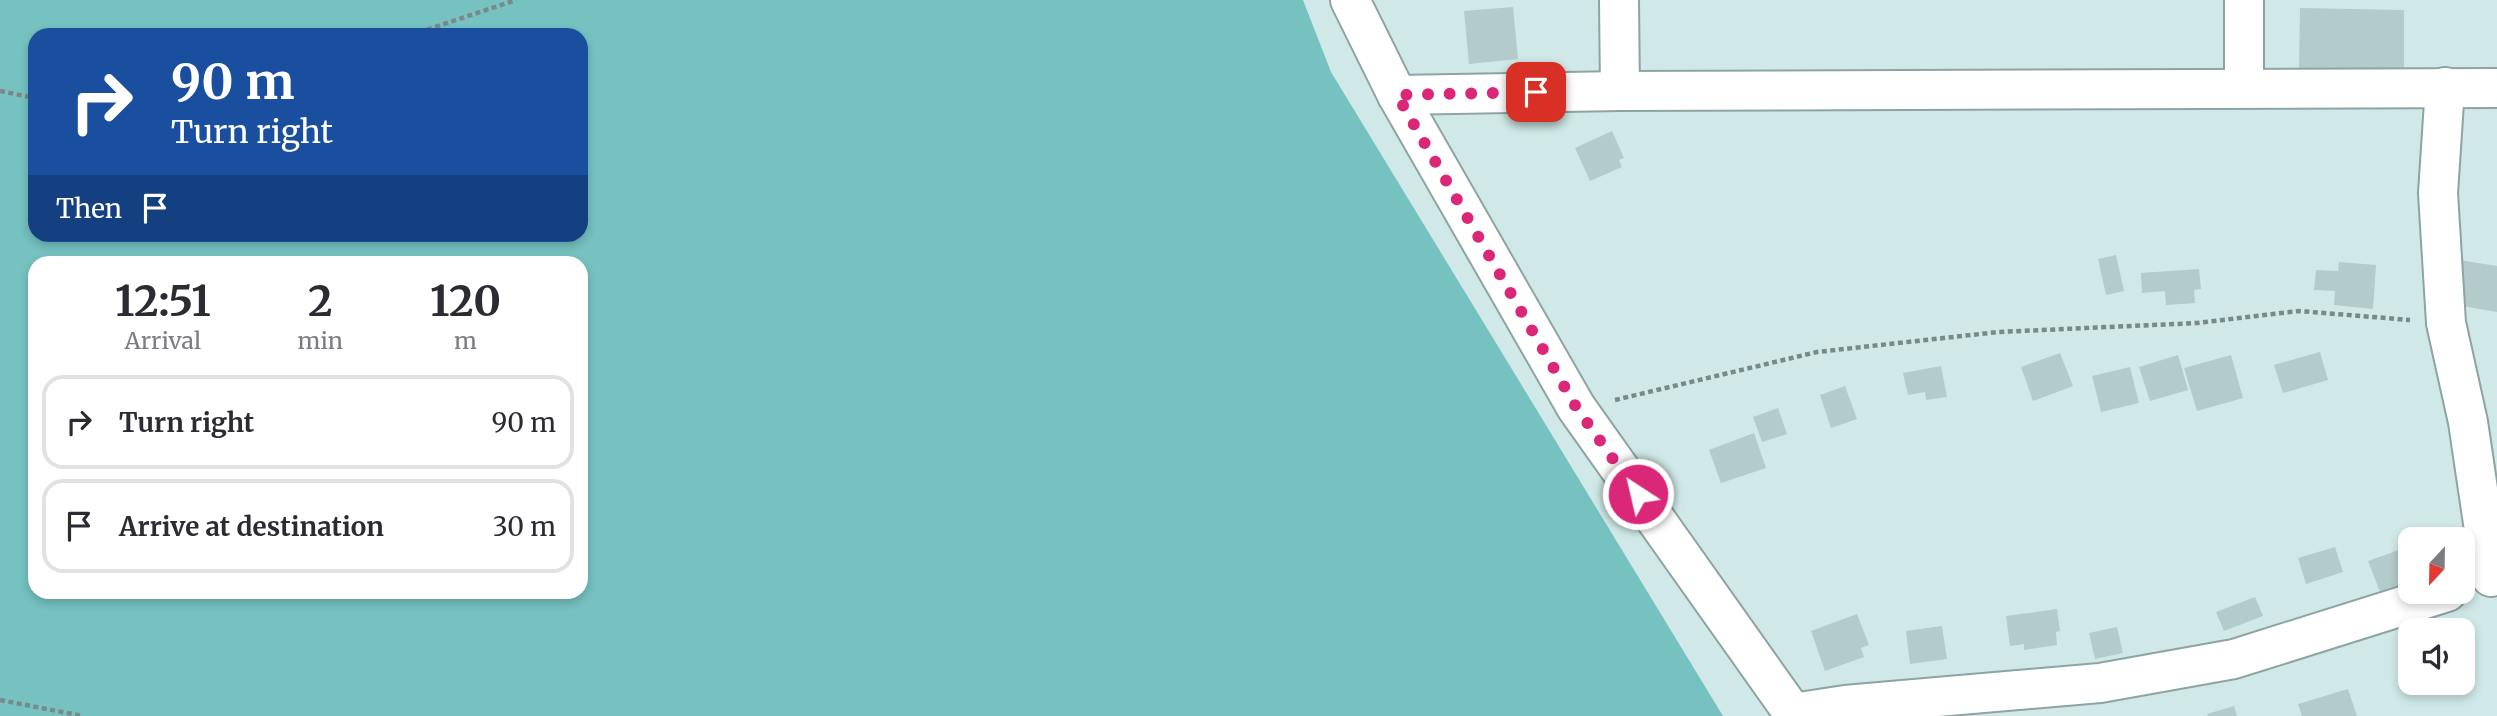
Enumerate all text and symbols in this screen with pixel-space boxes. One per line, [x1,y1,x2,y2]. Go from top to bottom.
text: 90 m [171,51,295,112]
icon: right [56,56,147,147]
pin [1506,62,1566,122]
icon: arrive [1517,73,1555,111]
text: Turn right [171,112,333,152]
icon: arrive [136,189,174,227]
text: Then [56,192,122,225]
text: 12:51 [115,275,211,327]
text: 2 [308,275,333,327]
text: 120 [430,275,501,327]
text: Arrival [124,326,201,355]
text: min [298,326,343,355]
text: m [454,326,477,355]
icon: right [60,403,98,441]
text: Turn right [119,406,254,439]
text: 90 m [492,406,556,439]
position arrow [1601,457,1675,531]
icon: arrive [60,507,98,545]
text: Arrive at destination [119,510,384,543]
text: 30 m [493,510,556,543]
north arrow [2398,527,2474,604]
map controls [2398,527,2475,695]
button: sound [2398,618,2475,695]

